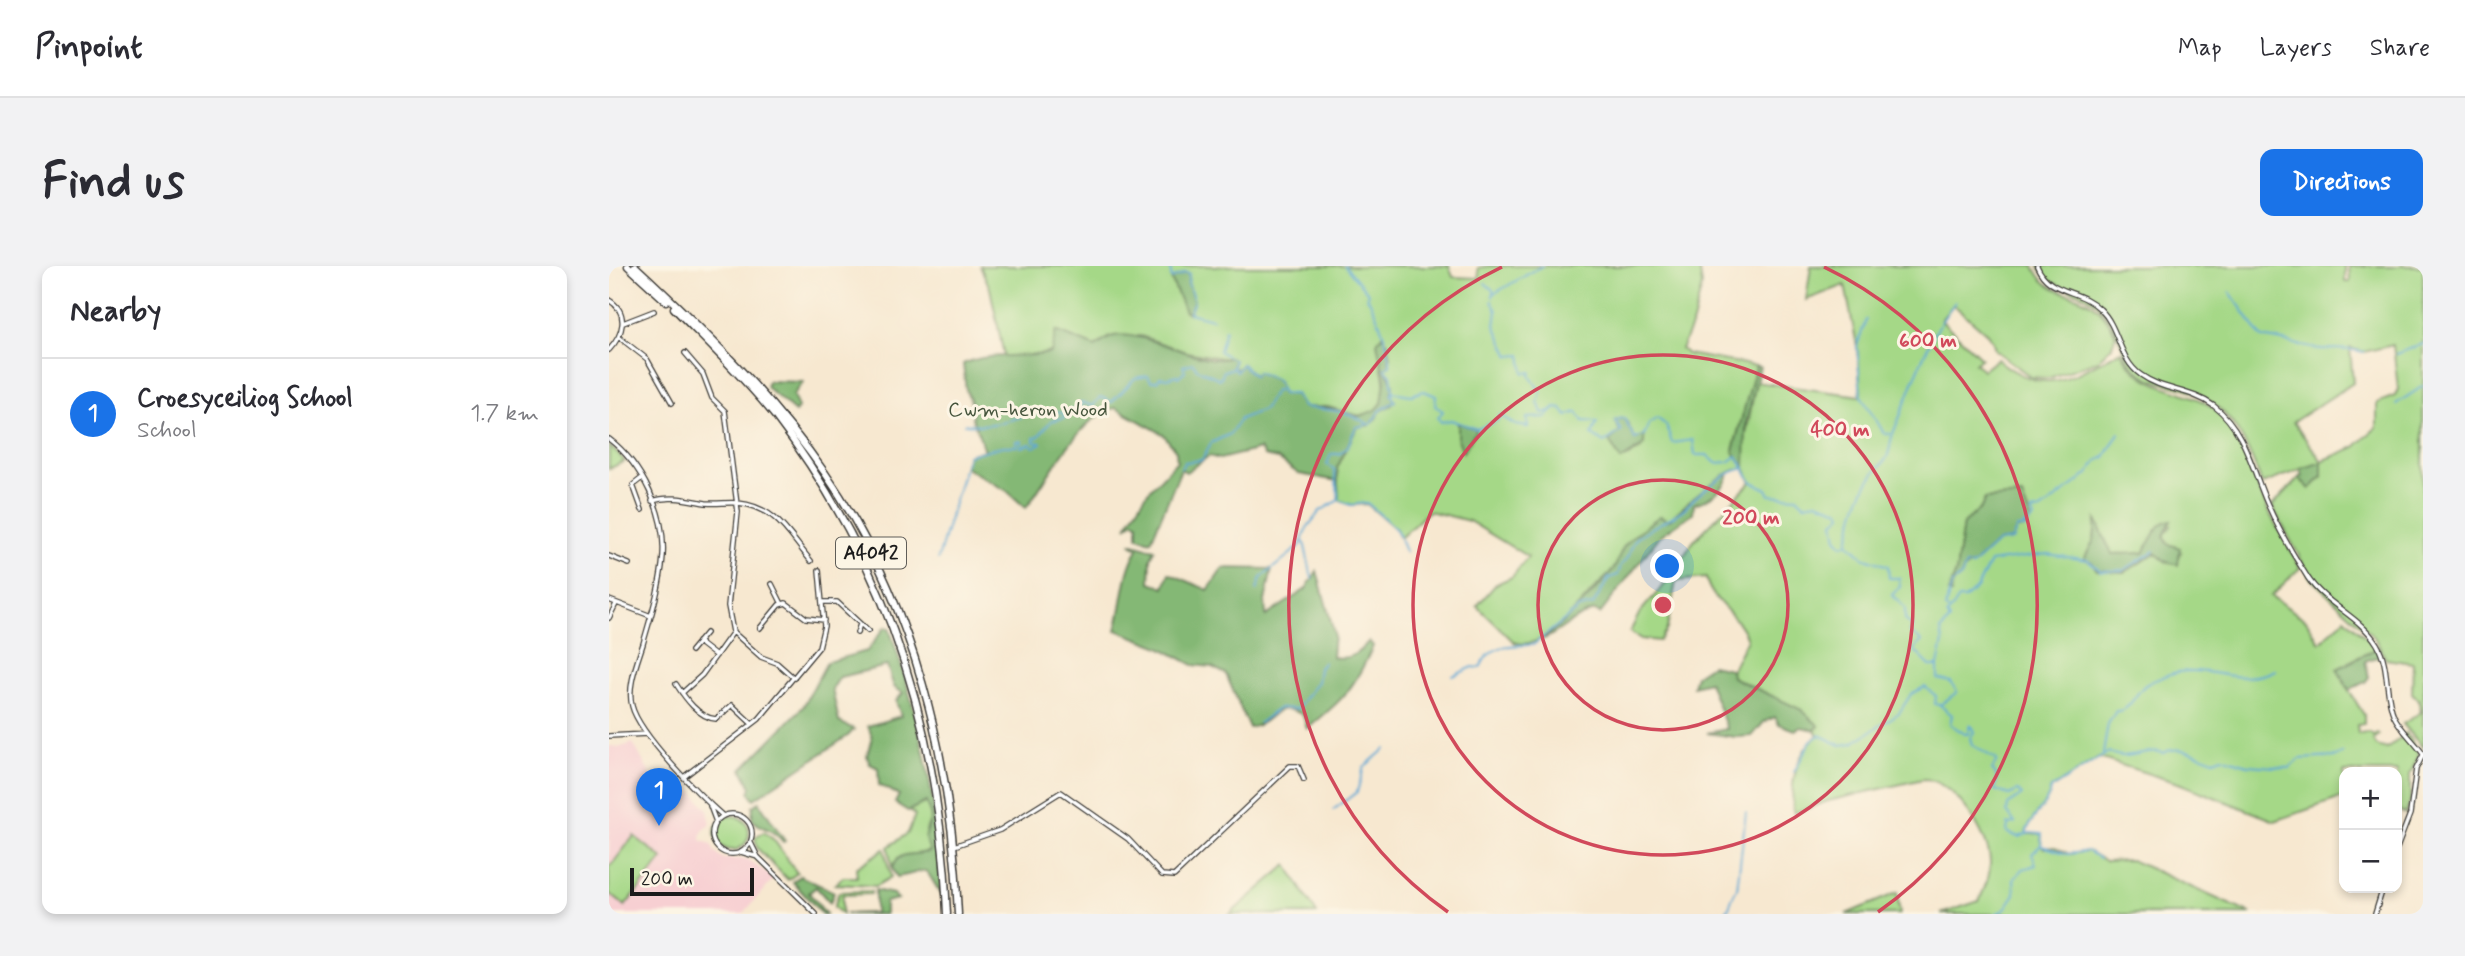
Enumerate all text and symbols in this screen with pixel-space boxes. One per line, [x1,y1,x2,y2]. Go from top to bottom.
text: Pinpoint [35,26,143,70]
text: Map [2178,33,2222,64]
text: Layers [2260,33,2332,64]
text: Share [2370,33,2430,64]
button: Directions [2260,149,2423,216]
text: Find us [42,150,185,215]
text: Nearby [70,292,161,331]
text: 600 m [1899,327,1957,355]
text: Croesyceiliog School [137,382,353,416]
park label: Cwm-heron Wood [948,396,1108,424]
text: 1 [88,399,98,429]
text: 1.7 km [470,399,539,429]
text: School [137,416,197,446]
text: 400 m [1810,416,1870,444]
text: 200 m [1722,504,1780,532]
road number: A4042 [836,538,906,568]
your location [1650,549,1684,583]
centre of rings [1651,593,1675,617]
map controls [2339,767,2402,893]
button: + [2339,767,2402,830]
pin: 1 [636,768,682,826]
button: − [2339,830,2402,893]
scale bar [630,865,754,897]
text: 200 m [641,867,693,892]

